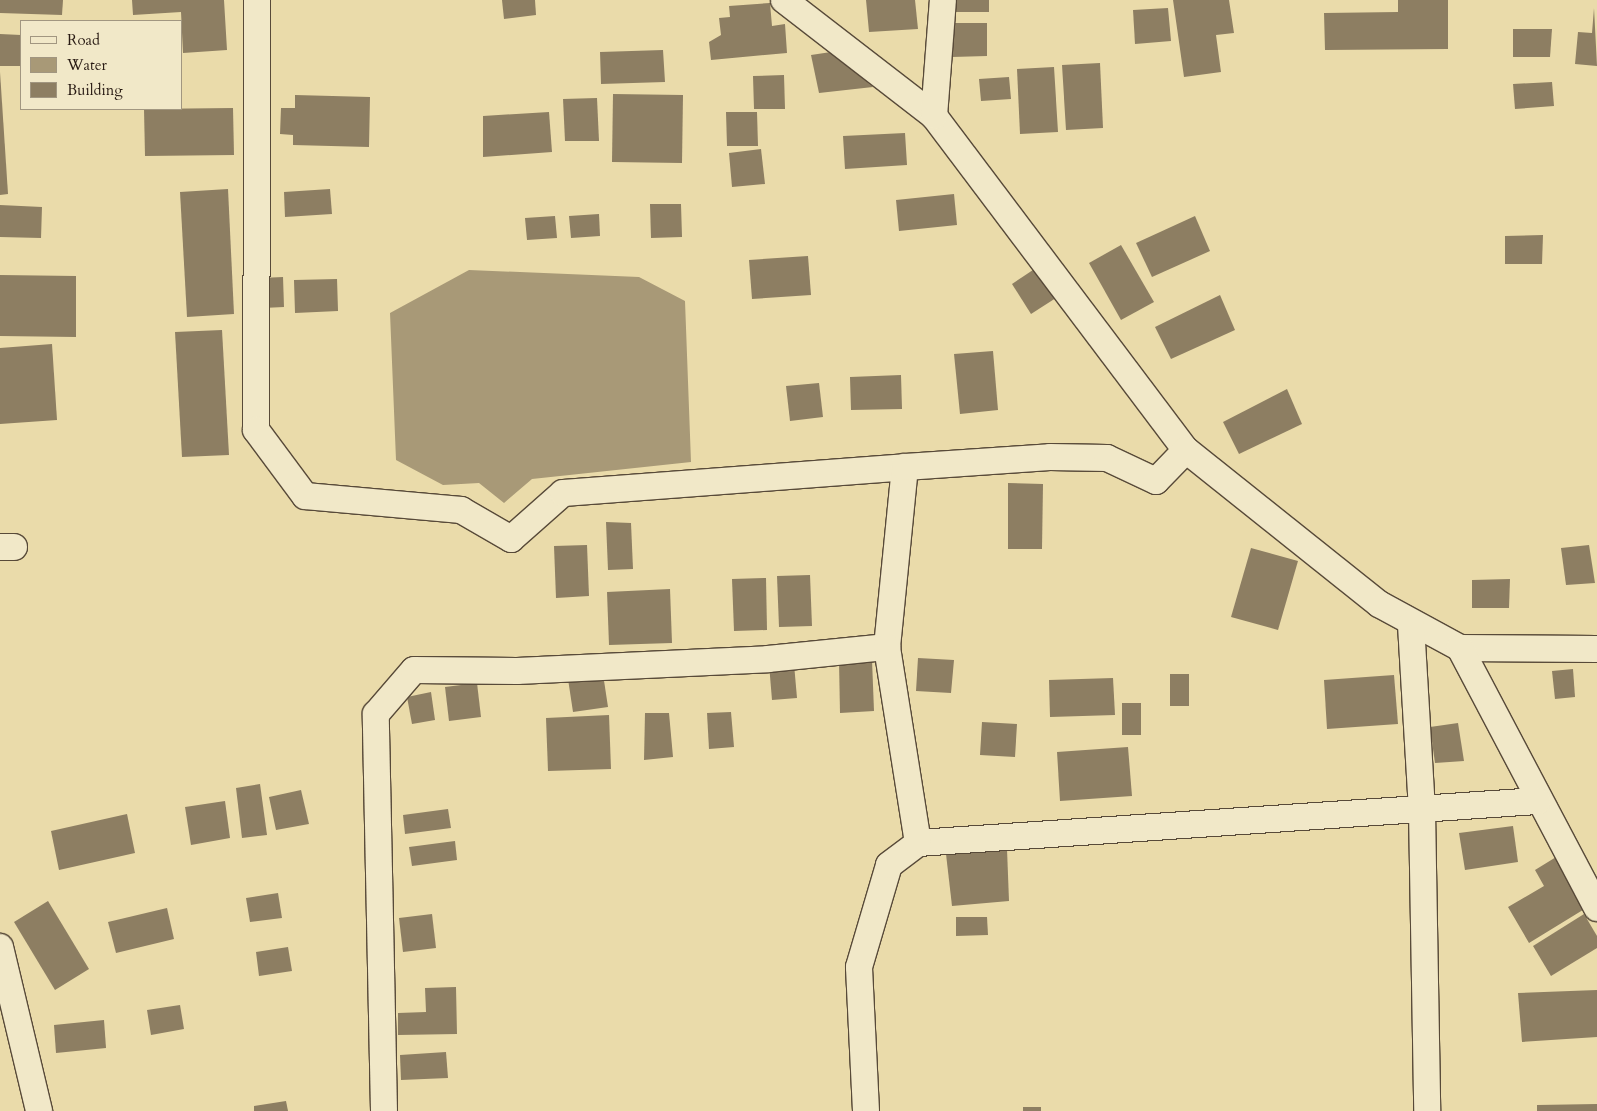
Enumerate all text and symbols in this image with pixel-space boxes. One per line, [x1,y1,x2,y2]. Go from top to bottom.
legend [20,20,182,110]
text: Road [67,30,100,50]
text: Water [67,55,107,75]
text: Building [67,80,123,100]

